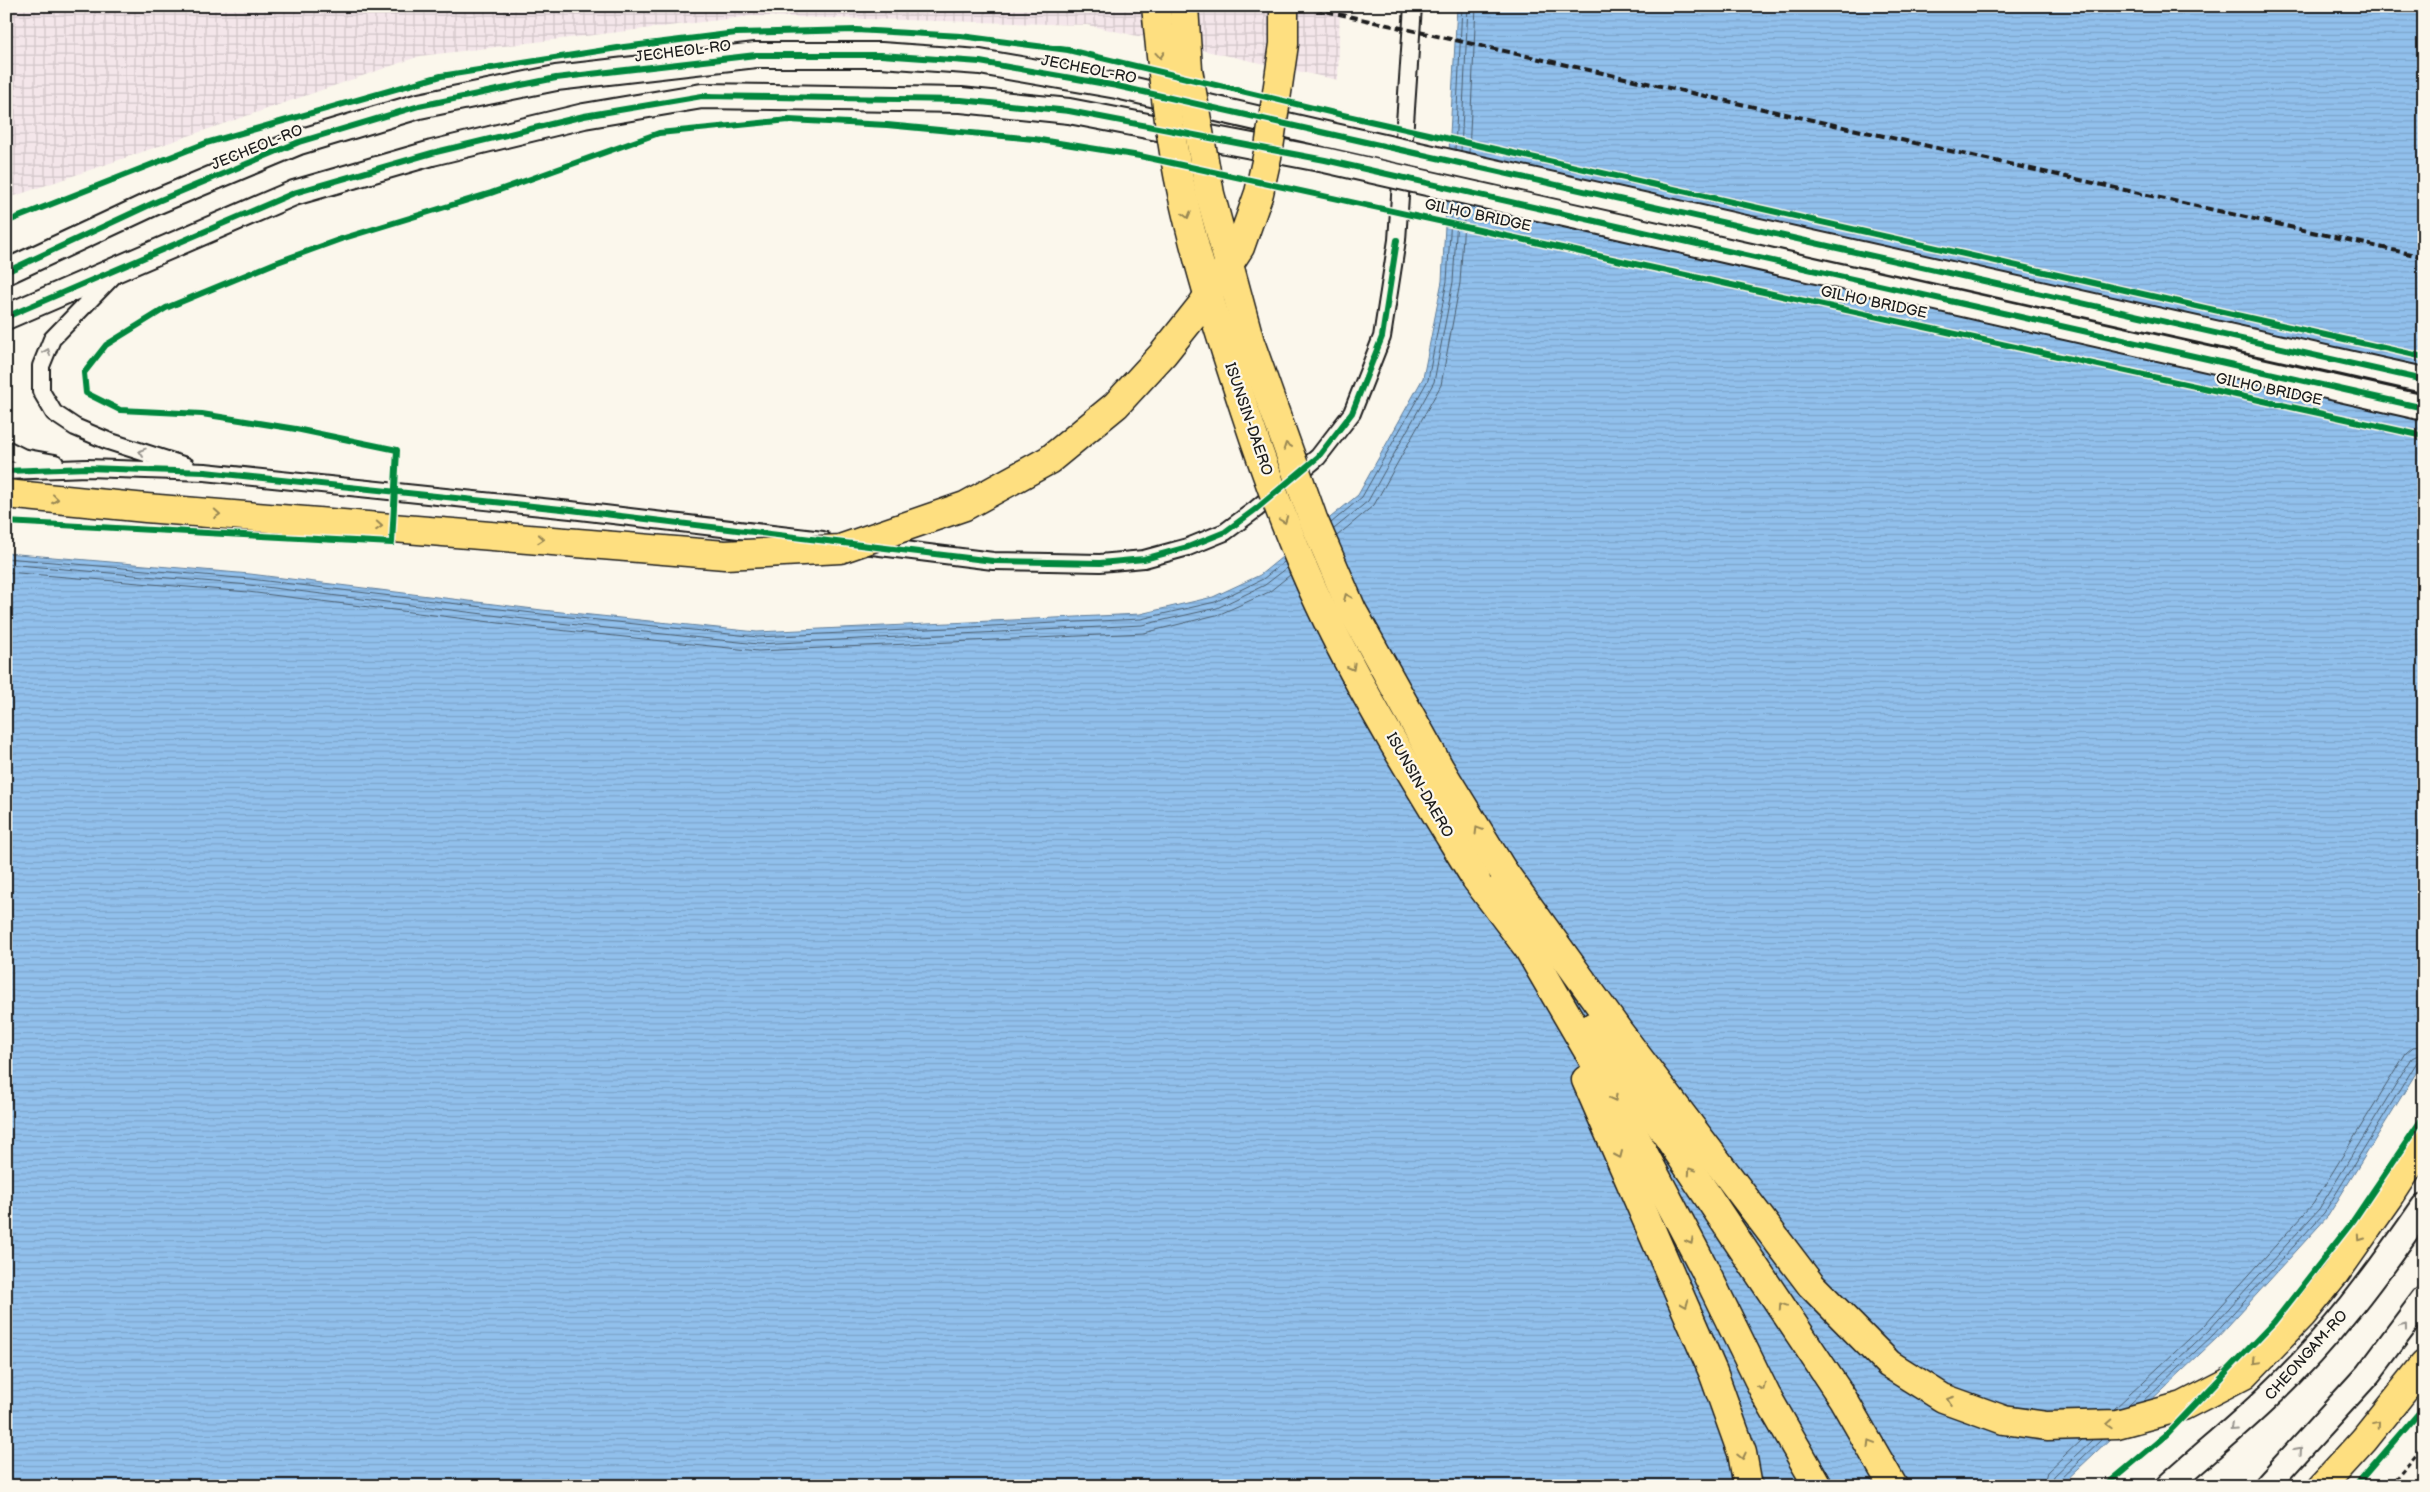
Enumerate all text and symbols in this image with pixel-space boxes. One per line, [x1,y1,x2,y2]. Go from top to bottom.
street label: JECHEOL-RO [634,36,732,67]
street label: JECHEOL-RO [1040,51,1138,88]
one-way arrow [1155,51,1166,59]
street label: JECHEOL-RO [209,121,306,174]
street label: GILHO BRIDGE [1423,195,1533,236]
one-way arrow [1182,210,1192,218]
street label: GILHO BRIDGE [1819,282,1929,323]
one-way arrow [41,348,51,356]
street label: ISUNSIN-DAERO [1220,360,1277,478]
street label: GILHO BRIDGE [2214,369,2324,410]
one-way arrow [1283,442,1293,450]
one-way arrow [138,448,146,458]
one-way arrow [51,493,59,504]
one-way arrow [213,508,221,519]
one-way arrow [1278,515,1288,523]
one-way arrow [375,521,383,532]
one-way arrow [537,533,545,544]
one-way arrow [1342,593,1353,602]
one-way arrow [1346,662,1356,671]
street label: ISUNSIN-DAERO [1382,729,1457,841]
one-way arrow [1474,826,1484,835]
one-way arrow [1608,1092,1618,1101]
one-way arrow [1613,1150,1624,1159]
one-way arrow [1688,1168,1697,1177]
one-way arrow [2357,1232,2366,1242]
one-way arrow [1684,1236,1694,1245]
one-way arrow [1679,1299,1689,1308]
one-way arrow [1778,1303,1788,1312]
street label: CHEONGAM-RO [2261,1306,2352,1404]
one-way arrow [2398,1322,2407,1332]
one-way arrow [2253,1357,2262,1366]
one-way arrow [1755,1382,1766,1391]
one-way arrow [1946,1396,1955,1406]
one-way arrow [2104,1419,2112,1430]
one-way arrow [2371,1421,2379,1430]
one-way arrow [2230,1422,2239,1431]
one-way arrow [1866,1439,1876,1448]
one-way arrow [2293,1446,2302,1455]
one-way arrow [1736,1451,1747,1460]

